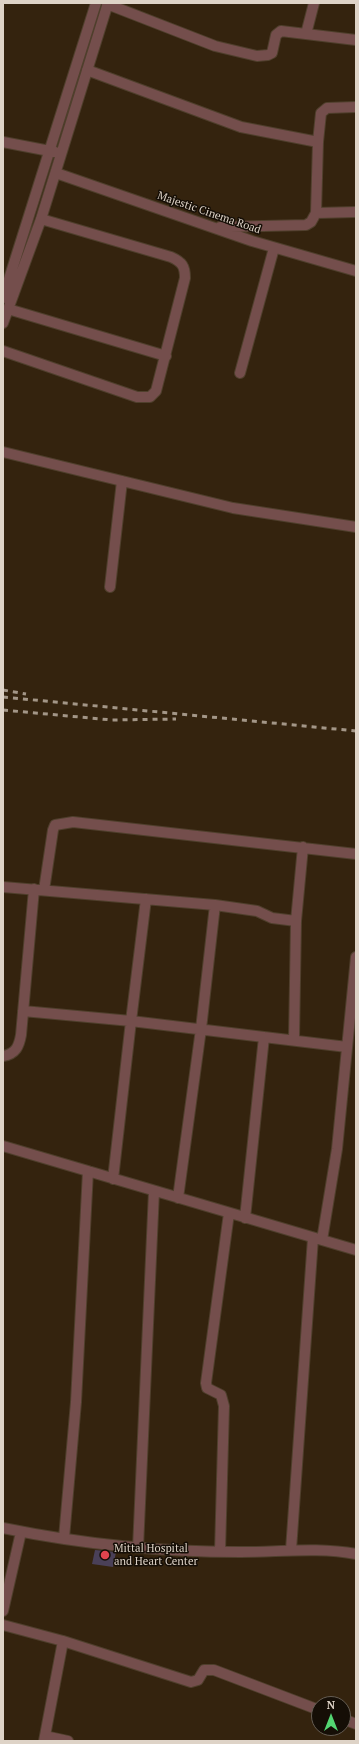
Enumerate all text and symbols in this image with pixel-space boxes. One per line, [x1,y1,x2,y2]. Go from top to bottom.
street label: Majestic Cinema Road [156,189,262,237]
place label: Mittal Hospital and Heart Center [114,1542,198,1568]
marker: Mittal Hospital and Heart Center [99,1549,111,1561]
north arrow [311,1696,351,1736]
text: N [327,1698,335,1712]

